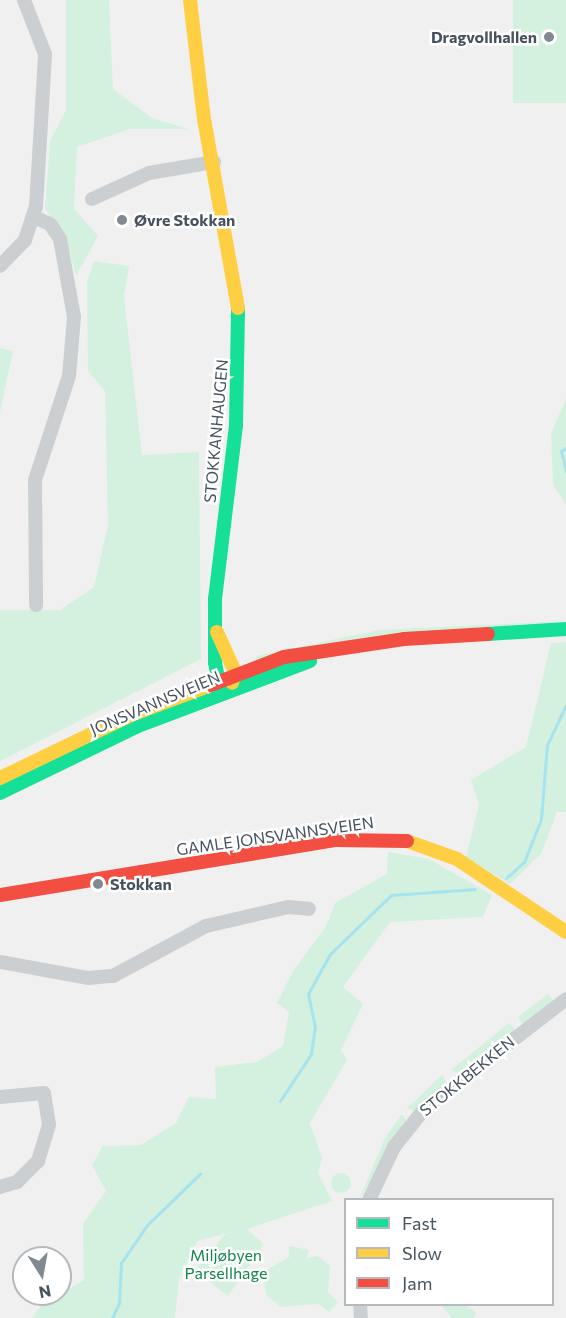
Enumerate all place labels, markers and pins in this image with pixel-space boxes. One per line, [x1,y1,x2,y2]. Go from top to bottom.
place label: Dragvollhallen [431,27,537,47]
marker: Dragvollhallen [542,30,556,44]
place label: Øvre Stokkan [134,210,235,230]
marker: Øvre Stokkan [115,213,129,227]
place label: Stokkan [110,874,172,894]
marker: Stokkan [91,877,105,891]

